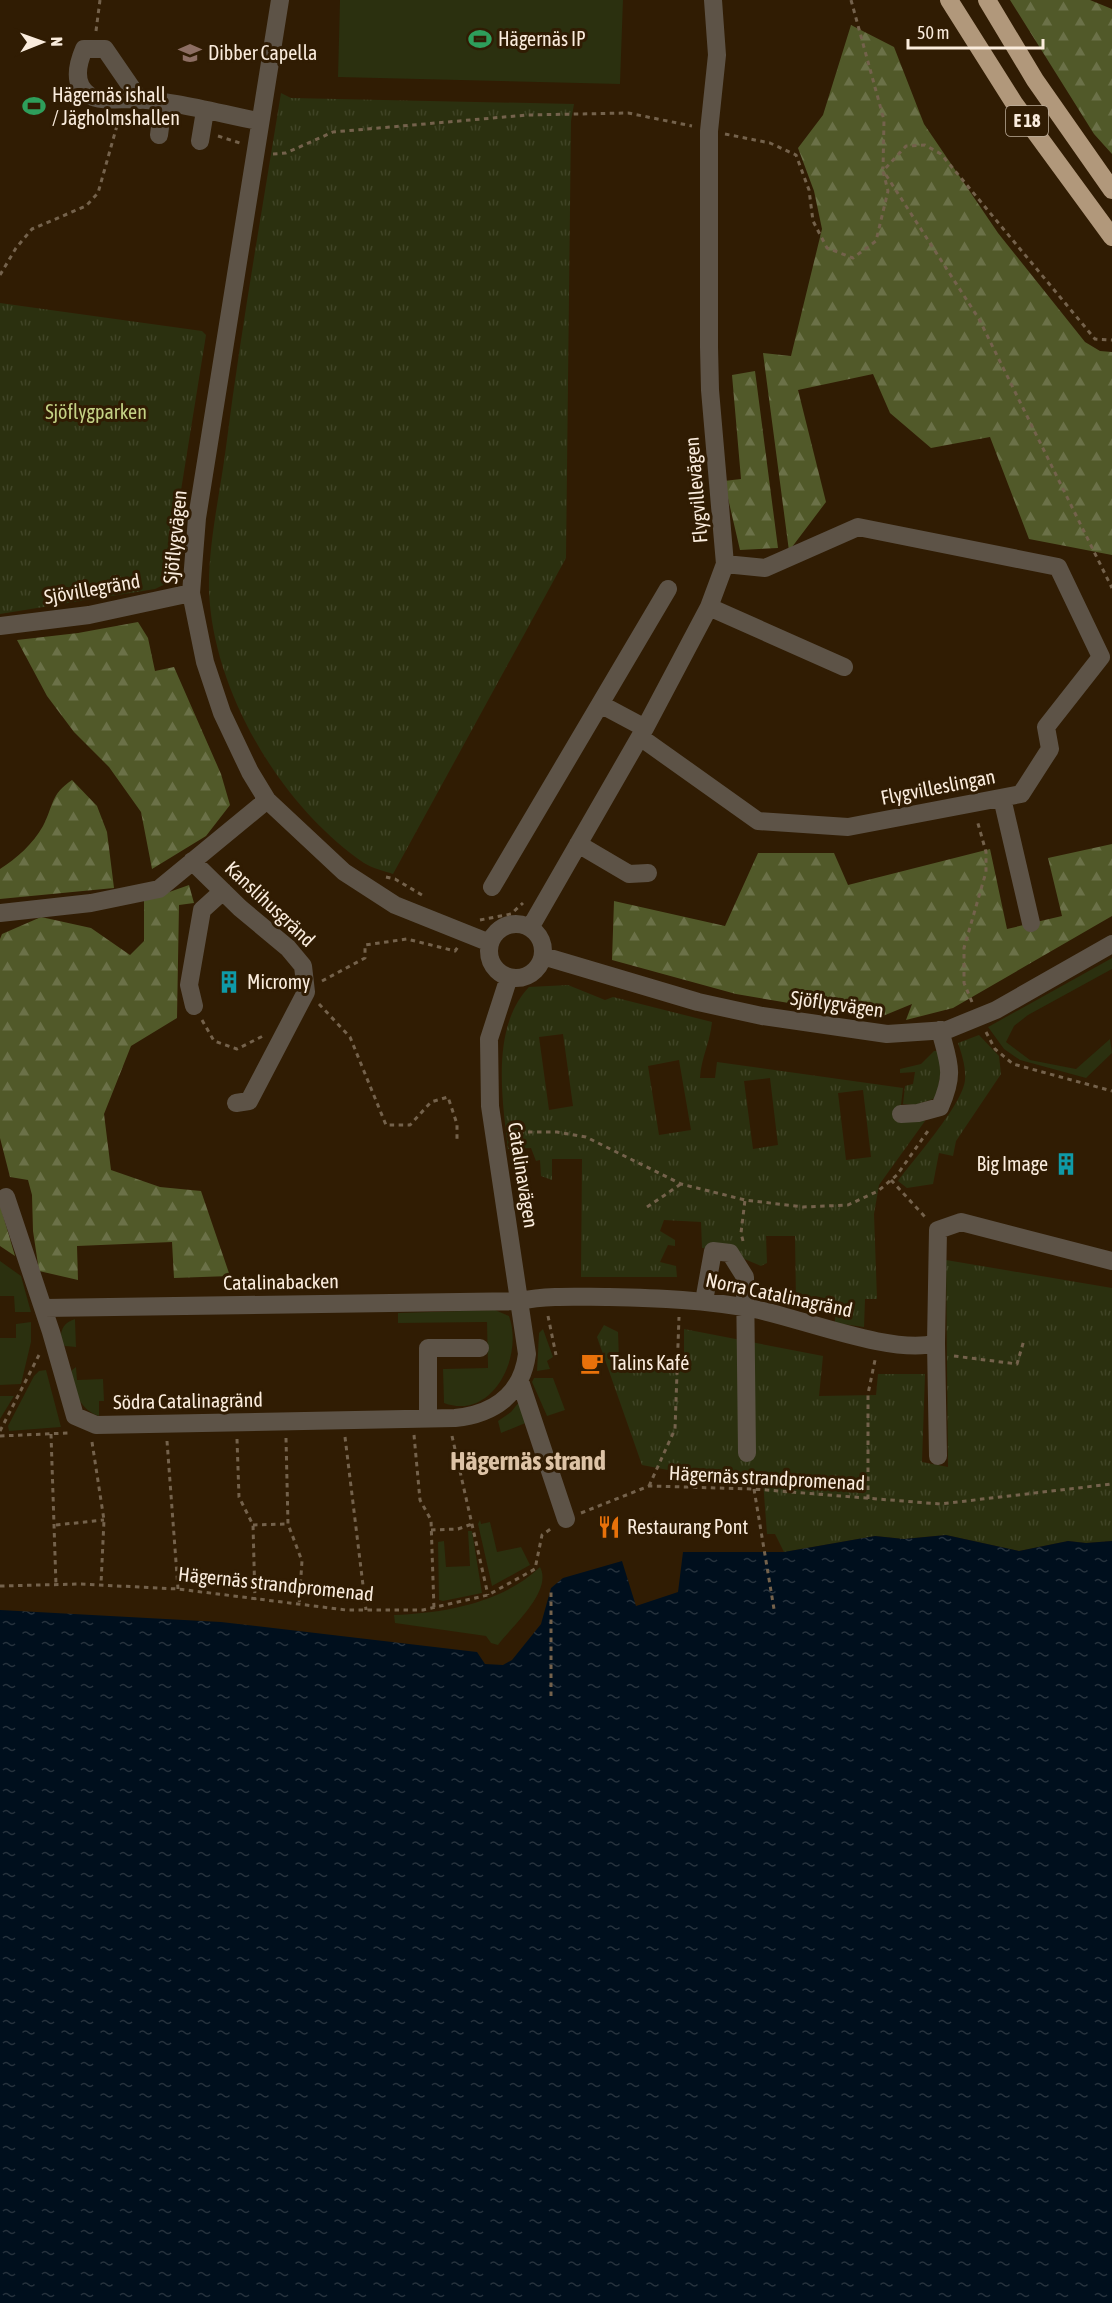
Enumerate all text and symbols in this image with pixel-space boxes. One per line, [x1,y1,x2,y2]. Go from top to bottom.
north arrow [12,12,72,72]
scale bar [908,12,1043,50]
text: 50 m [917,22,949,43]
sports icon: Hägernäs IP [467,26,493,52]
place label: Hägernäs IP [498,27,586,50]
text: N [48,37,66,47]
school or university icon: Dibber Capella [177,40,203,66]
place label: Dibber Capella [208,41,317,64]
place label: Hägernäs ishall / Jägholmshallen [52,83,180,129]
sports icon: Hägernäs ishall / Jägholmshallen [21,93,47,119]
road number: E 18 [1006,106,1048,136]
park label: Sjöflygparken [45,400,147,423]
street label: Flygvillevägen [679,436,712,544]
street label: Sjöflygvägen [158,489,191,585]
street label: Sjövillegränd [42,569,142,608]
street label: Flygvilleslingan [879,764,997,809]
street label: Kanslihusgränd [221,856,320,951]
building icon: Micromy [216,969,242,995]
place label: Micromy [247,970,310,993]
street label: Sjöflygvägen [789,986,885,1021]
street label: Catalinavägen [504,1120,543,1229]
building icon: Big Image [1053,1151,1079,1177]
place label: Big Image [977,1152,1048,1175]
street label: Norra Catalinagränd [704,1268,855,1321]
street label: Catalinabacken [223,1269,339,1294]
cafe icon: Talins Kafé [579,1350,605,1376]
place label: Talins Kafé [610,1351,689,1374]
street label: Södra Catalinagränd [113,1388,263,1413]
district label: Hägernäs strand [450,1446,606,1476]
street label: Hägernäs strandpromenad [668,1461,866,1494]
restaurant icon: Restaurang Pont [596,1514,622,1540]
place label: Restaurang Pont [627,1515,748,1538]
street label: Hägernäs strandpromenad [177,1562,375,1605]

